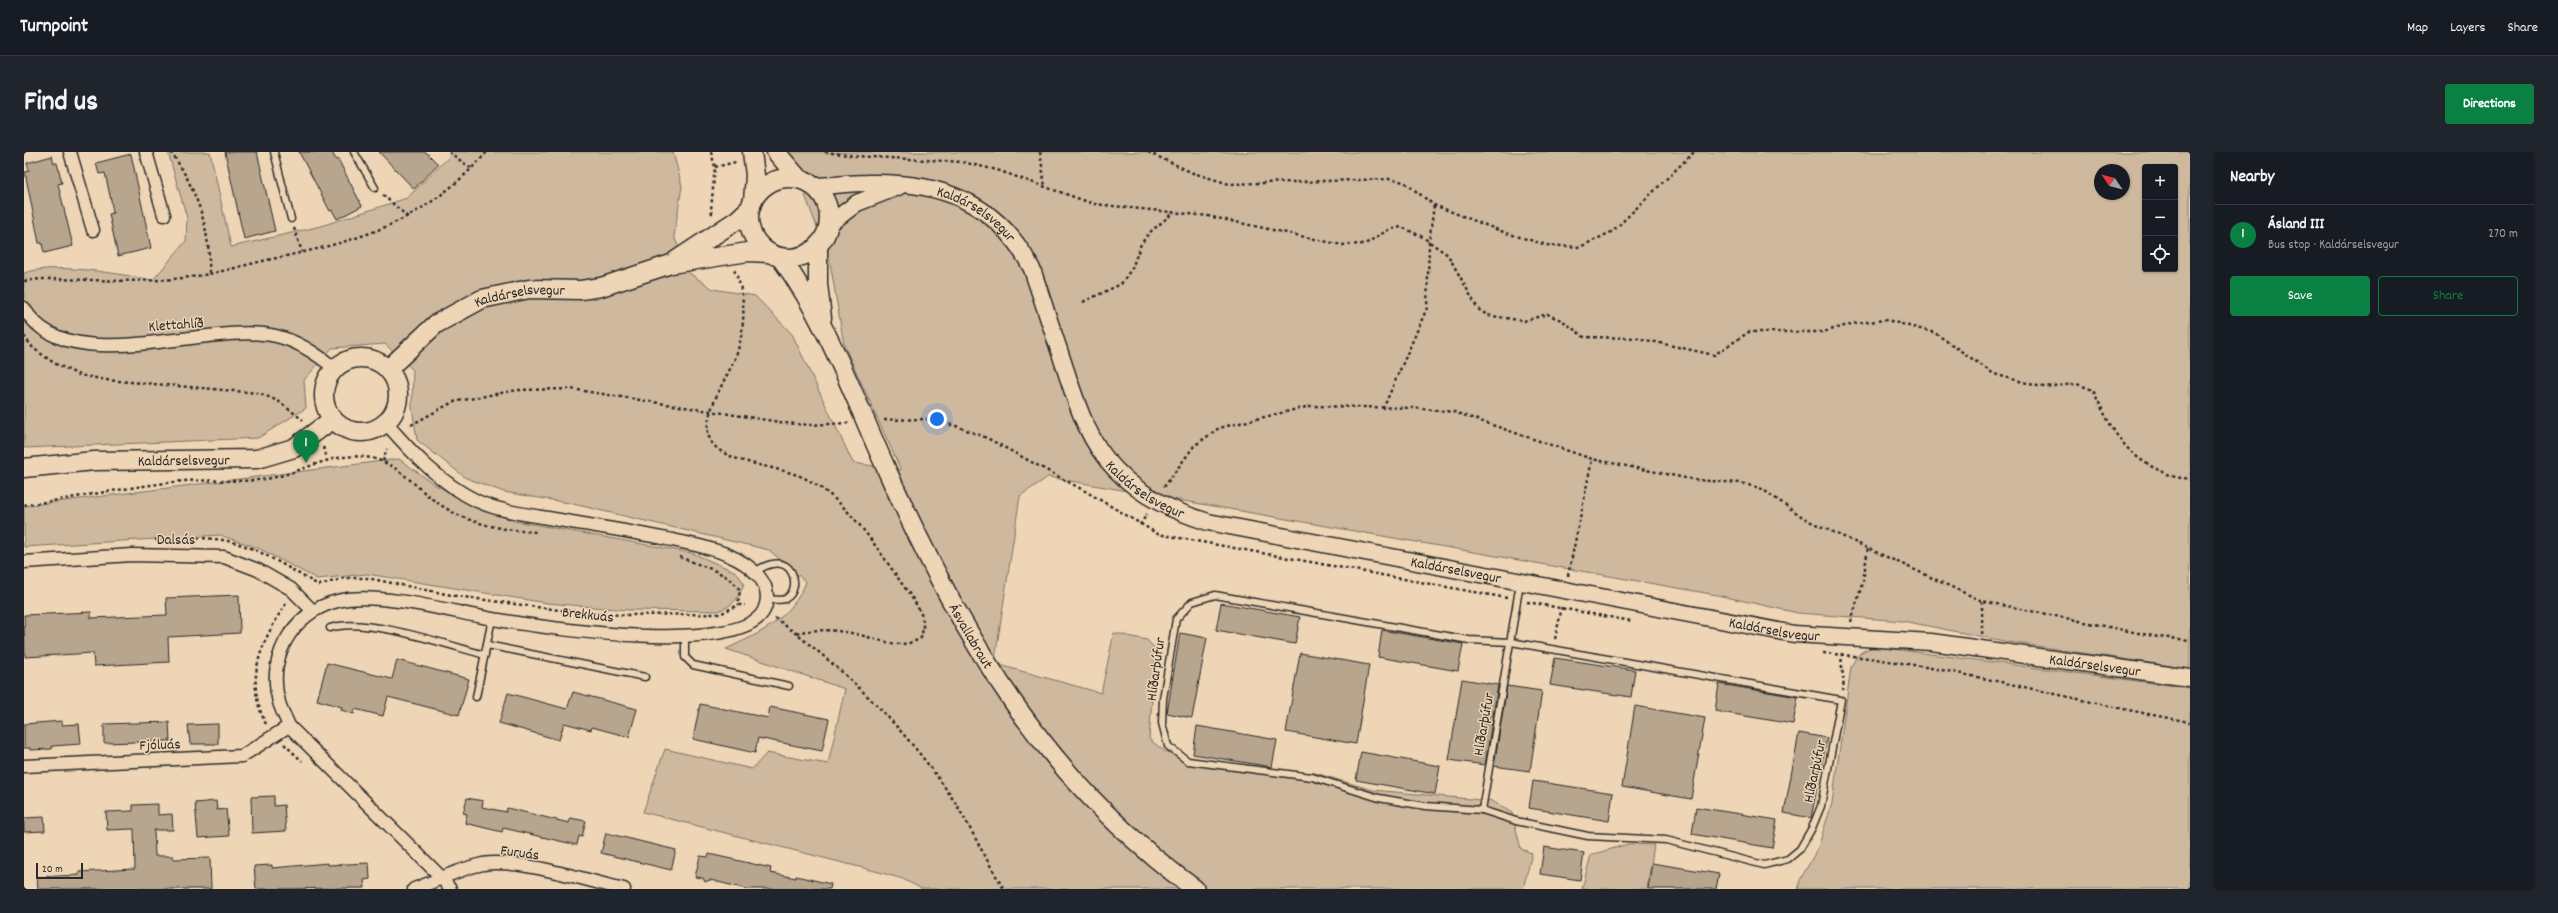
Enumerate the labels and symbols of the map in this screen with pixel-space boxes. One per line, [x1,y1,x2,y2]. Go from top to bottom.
north arrow [2094,164,2130,200]
street label: Kaldárselsvegur [934,182,1020,248]
street label: Kaldárselsvegur [471,280,565,314]
street label: Klettahlíð [148,313,205,339]
your location [927,409,947,429]
pin: 1 [293,430,319,463]
street label: Kaldárselsvegur [138,450,230,473]
street label: Kaldárselsvegur [1099,456,1188,526]
street label: Dalsás [157,530,195,552]
street label: Kaldárselsvegur [1408,552,1503,591]
street label: Ásvallabraut [942,600,998,674]
street label: Brekkuás [561,602,615,630]
street label: Kaldárselsvegur [1727,613,1821,649]
street label: Hlíðarþúfur [1142,636,1172,703]
street label: Kaldárselsvegur [2048,650,2142,684]
street label: Hlíðarþúfur [1469,690,1501,758]
street label: Fjóluás [139,734,181,758]
street label: Hlíðarþúfur [1799,737,1833,805]
street label: Furuás [499,840,541,868]
scale bar [36,861,83,880]

